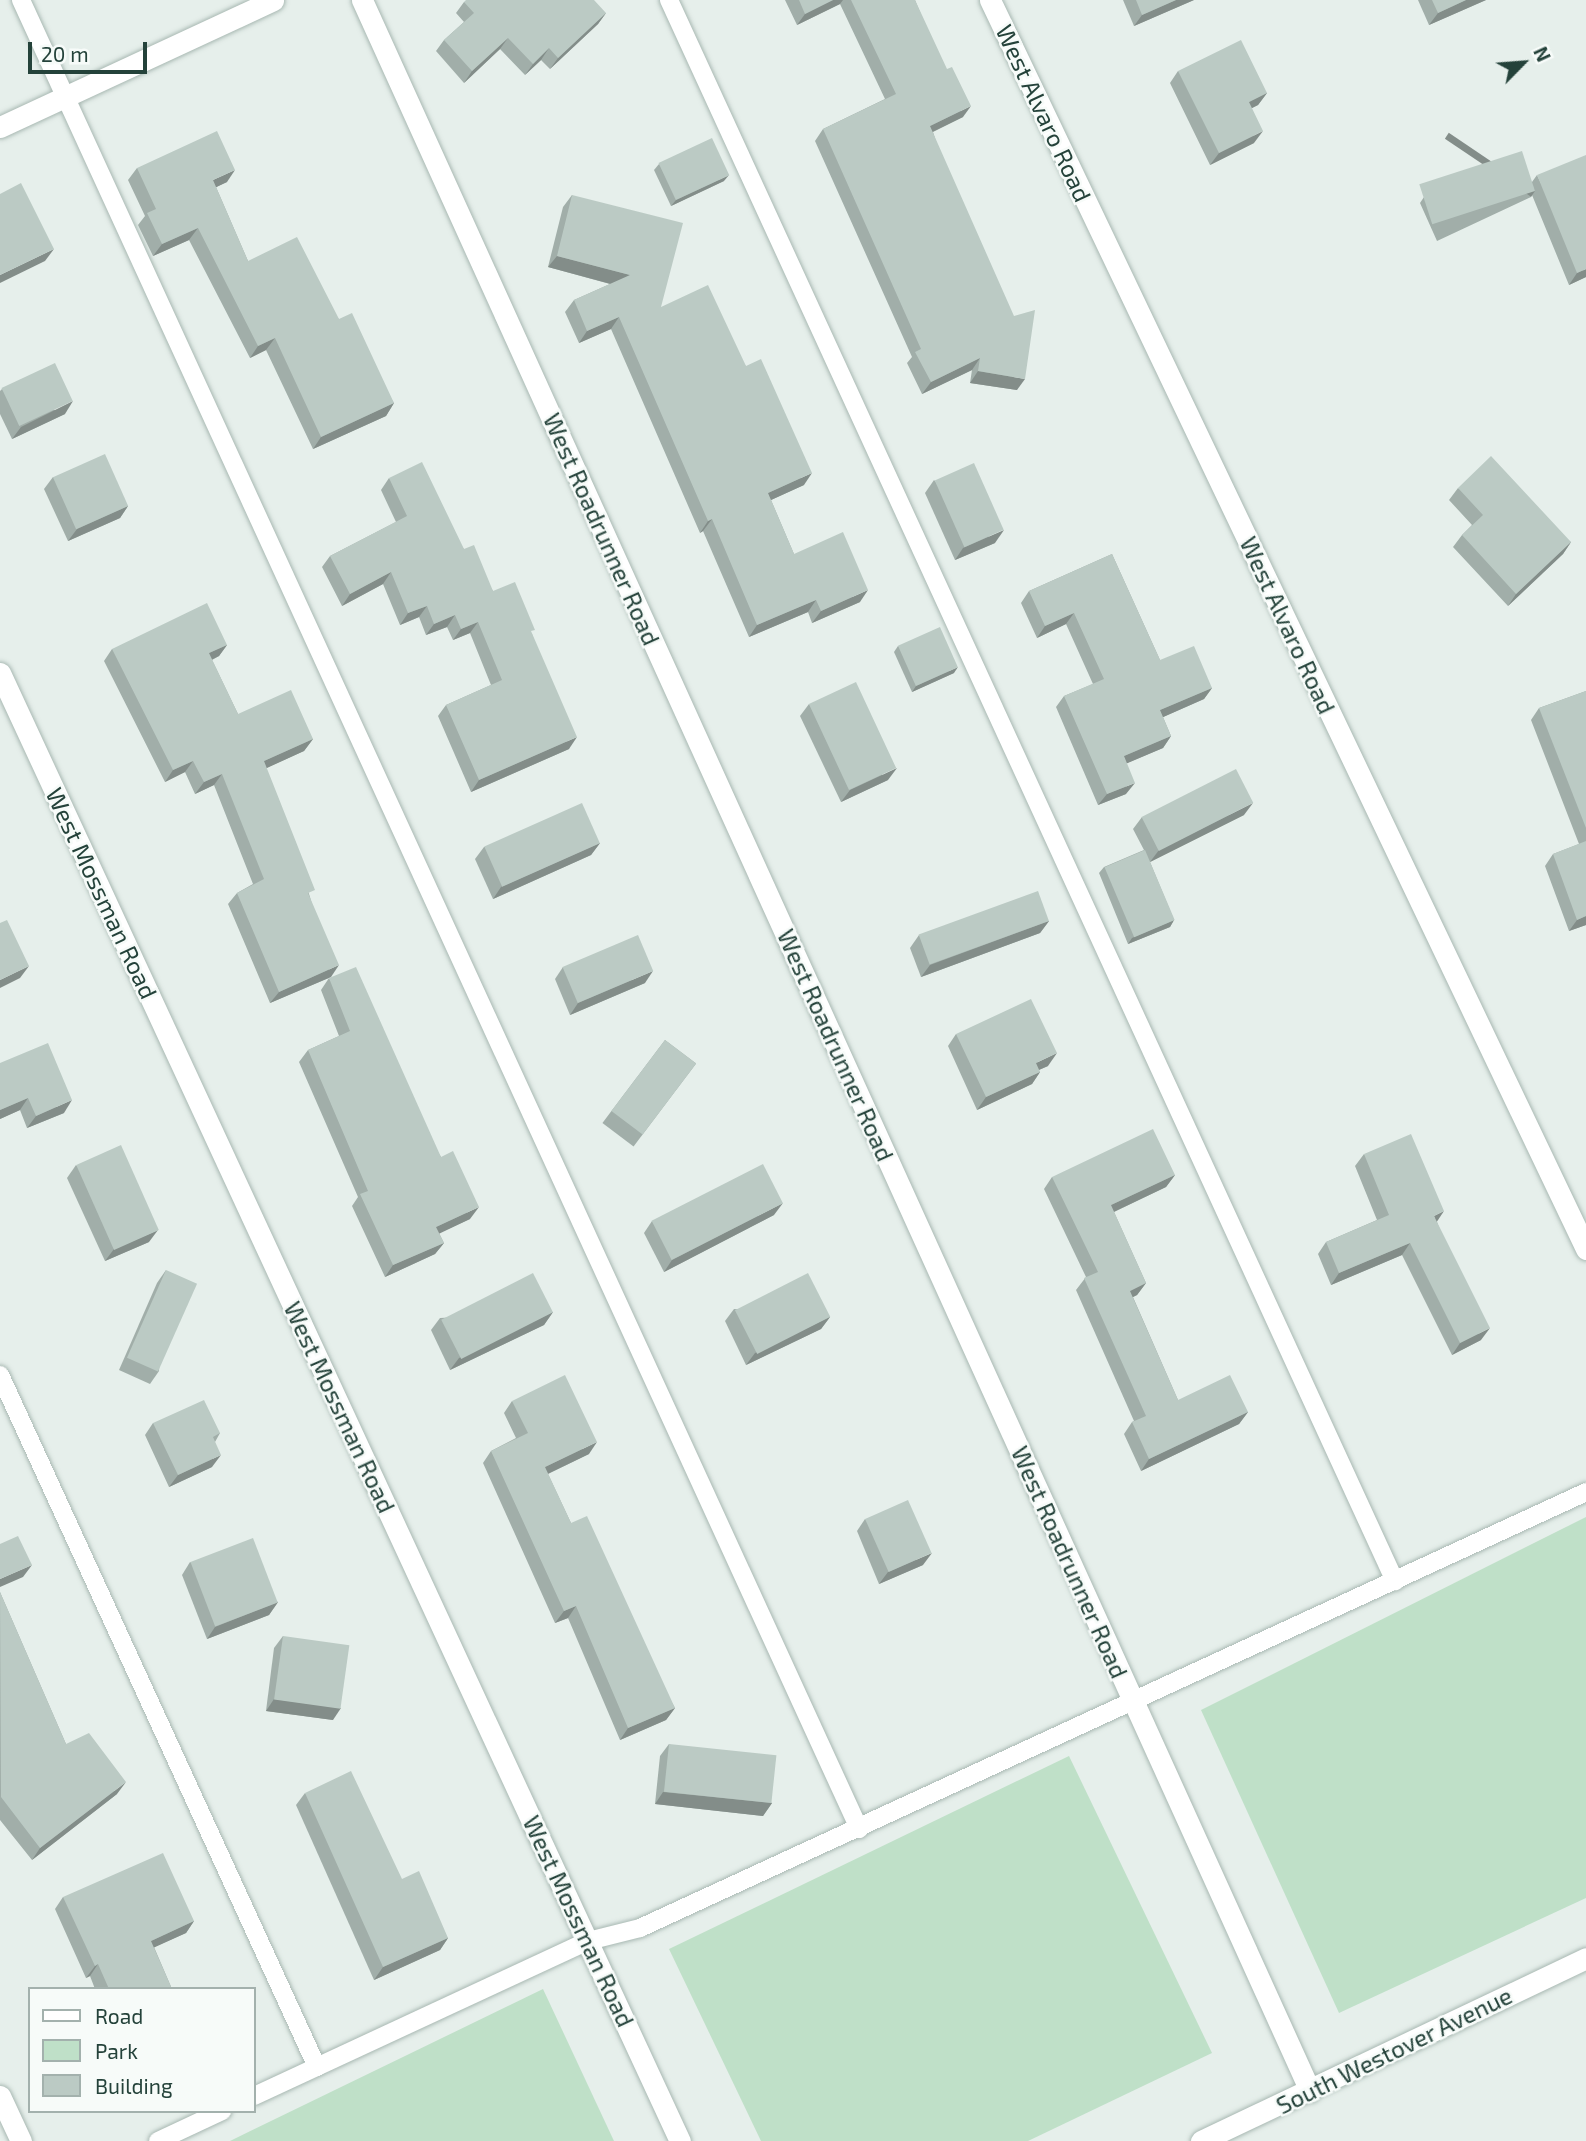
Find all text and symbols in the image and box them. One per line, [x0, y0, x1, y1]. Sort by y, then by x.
street label: West Alvaro Road [990, 20, 1098, 206]
scale bar [32, 28, 150, 72]
north arrow [1488, 28, 1558, 98]
text: 20 m [41, 41, 89, 66]
text: N [1529, 43, 1556, 65]
street label: West Roadrunner Road [538, 408, 666, 650]
street label: West Alvaro Road [1234, 532, 1342, 718]
street label: West Mossman Road [40, 783, 164, 1003]
street label: West Roadrunner Road [772, 924, 900, 1166]
street label: West Mossman Road [278, 1297, 402, 1517]
street label: West Roadrunner Road [1006, 1441, 1134, 1683]
street label: West Mossman Road [517, 1811, 641, 2031]
street label: South Westover Avenue [1271, 1980, 1517, 2120]
legend [28, 1987, 256, 2113]
text: Road [95, 2003, 143, 2028]
text: Park [95, 2038, 138, 2063]
text: Building [95, 2073, 173, 2098]

